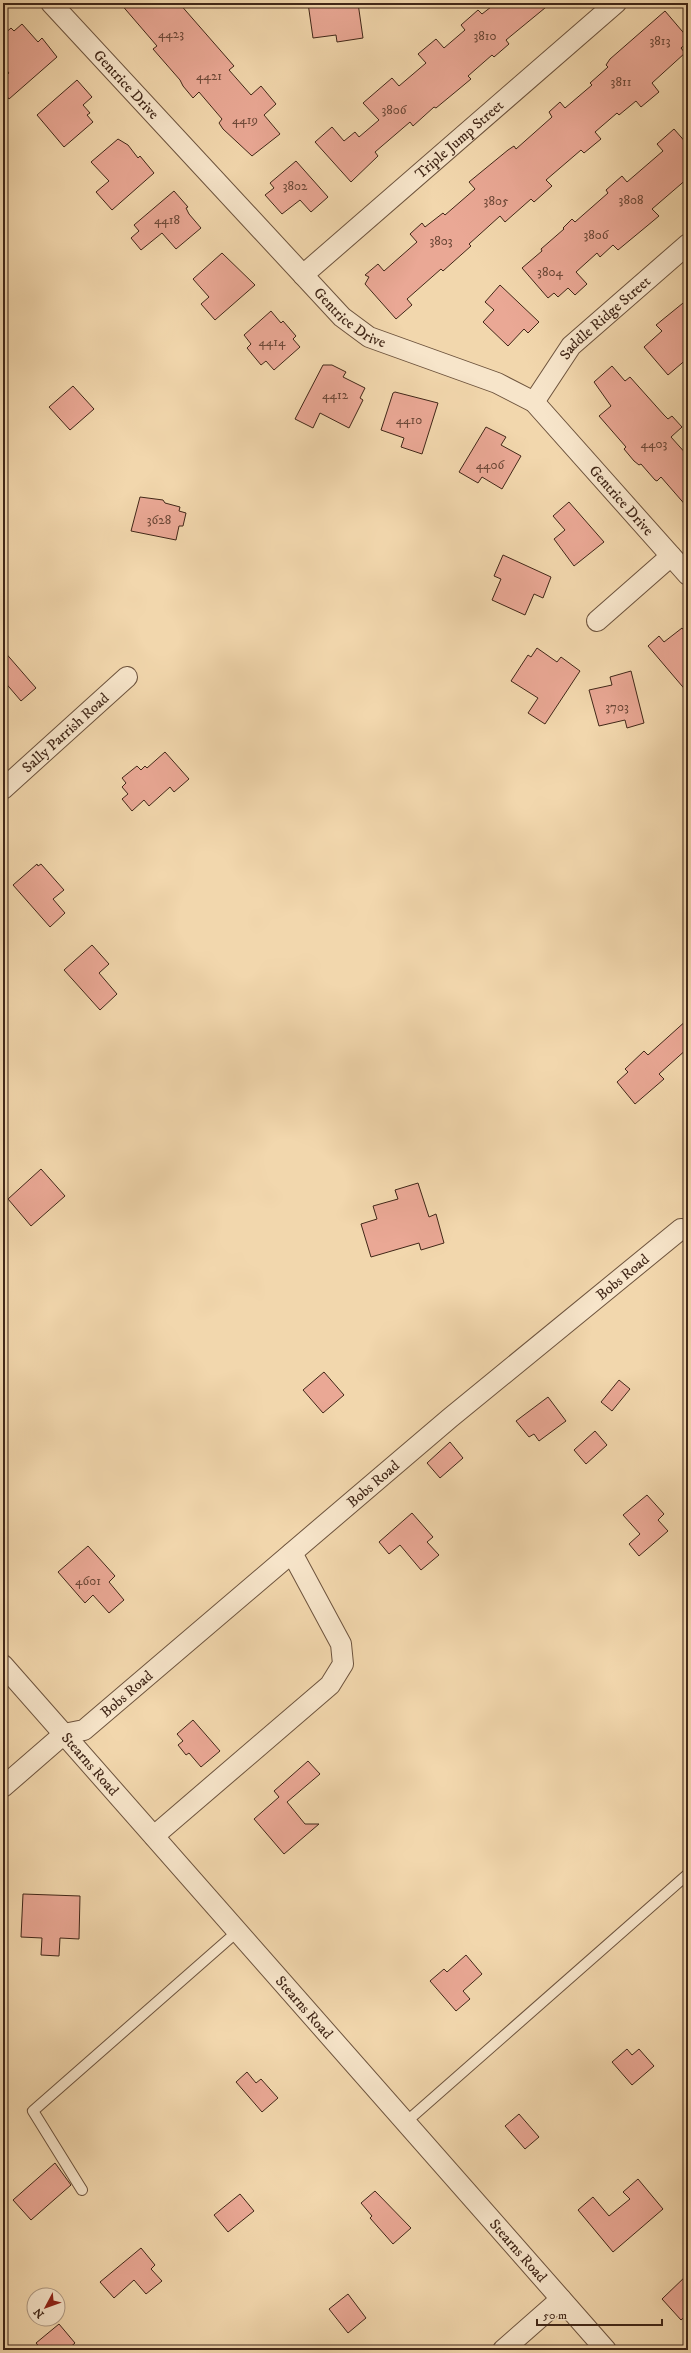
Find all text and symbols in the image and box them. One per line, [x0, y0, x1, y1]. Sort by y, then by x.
house number: 4423 [158, 26, 184, 42]
house number: 3810 [473, 28, 497, 44]
house number: 3813 [650, 33, 671, 49]
street label: Gentrice Drive [89, 46, 163, 124]
house number: 4421 [196, 68, 222, 84]
house number: 3811 [611, 74, 632, 90]
street label: Triple Jump Street [411, 96, 508, 183]
house number: 3806 [381, 102, 408, 118]
house number: 4419 [232, 112, 258, 128]
house number: 3802 [283, 178, 308, 194]
house number: 3808 [619, 192, 643, 208]
house number: 3805 [484, 193, 509, 209]
house number: 4418 [154, 212, 180, 228]
house number: 3806 [583, 227, 610, 243]
house number: 3803 [429, 233, 453, 249]
house number: 3804 [537, 264, 563, 280]
street label: Saddle Ridge Street [555, 272, 655, 364]
street label: Gentrice Drive [309, 284, 388, 352]
house number: 4414 [258, 334, 286, 350]
house number: 4412 [322, 387, 349, 403]
house number: 4410 [396, 412, 422, 428]
house number: 4403 [641, 436, 668, 452]
house number: 4406 [476, 457, 506, 473]
street label: Gentrice Drive [585, 461, 658, 540]
house number: 3628 [147, 512, 171, 528]
street label: Sally Parrish Road [18, 689, 114, 777]
house number: 3703 [605, 699, 629, 715]
street label: Bobs Road [592, 1250, 654, 1305]
street label: Bobs Road [343, 1456, 404, 1512]
house number: 4601 [75, 1573, 101, 1589]
street label: Bobs Road [97, 1666, 157, 1722]
street label: Stearns Road [57, 1729, 123, 1800]
street label: Stearns Road [271, 1972, 337, 2044]
street label: Stearns Road [485, 2215, 551, 2287]
north arrow [26, 2287, 66, 2327]
scale bar [537, 2301, 662, 2327]
text: N [31, 2305, 47, 2321]
text: 50 m [543, 2308, 567, 2323]

